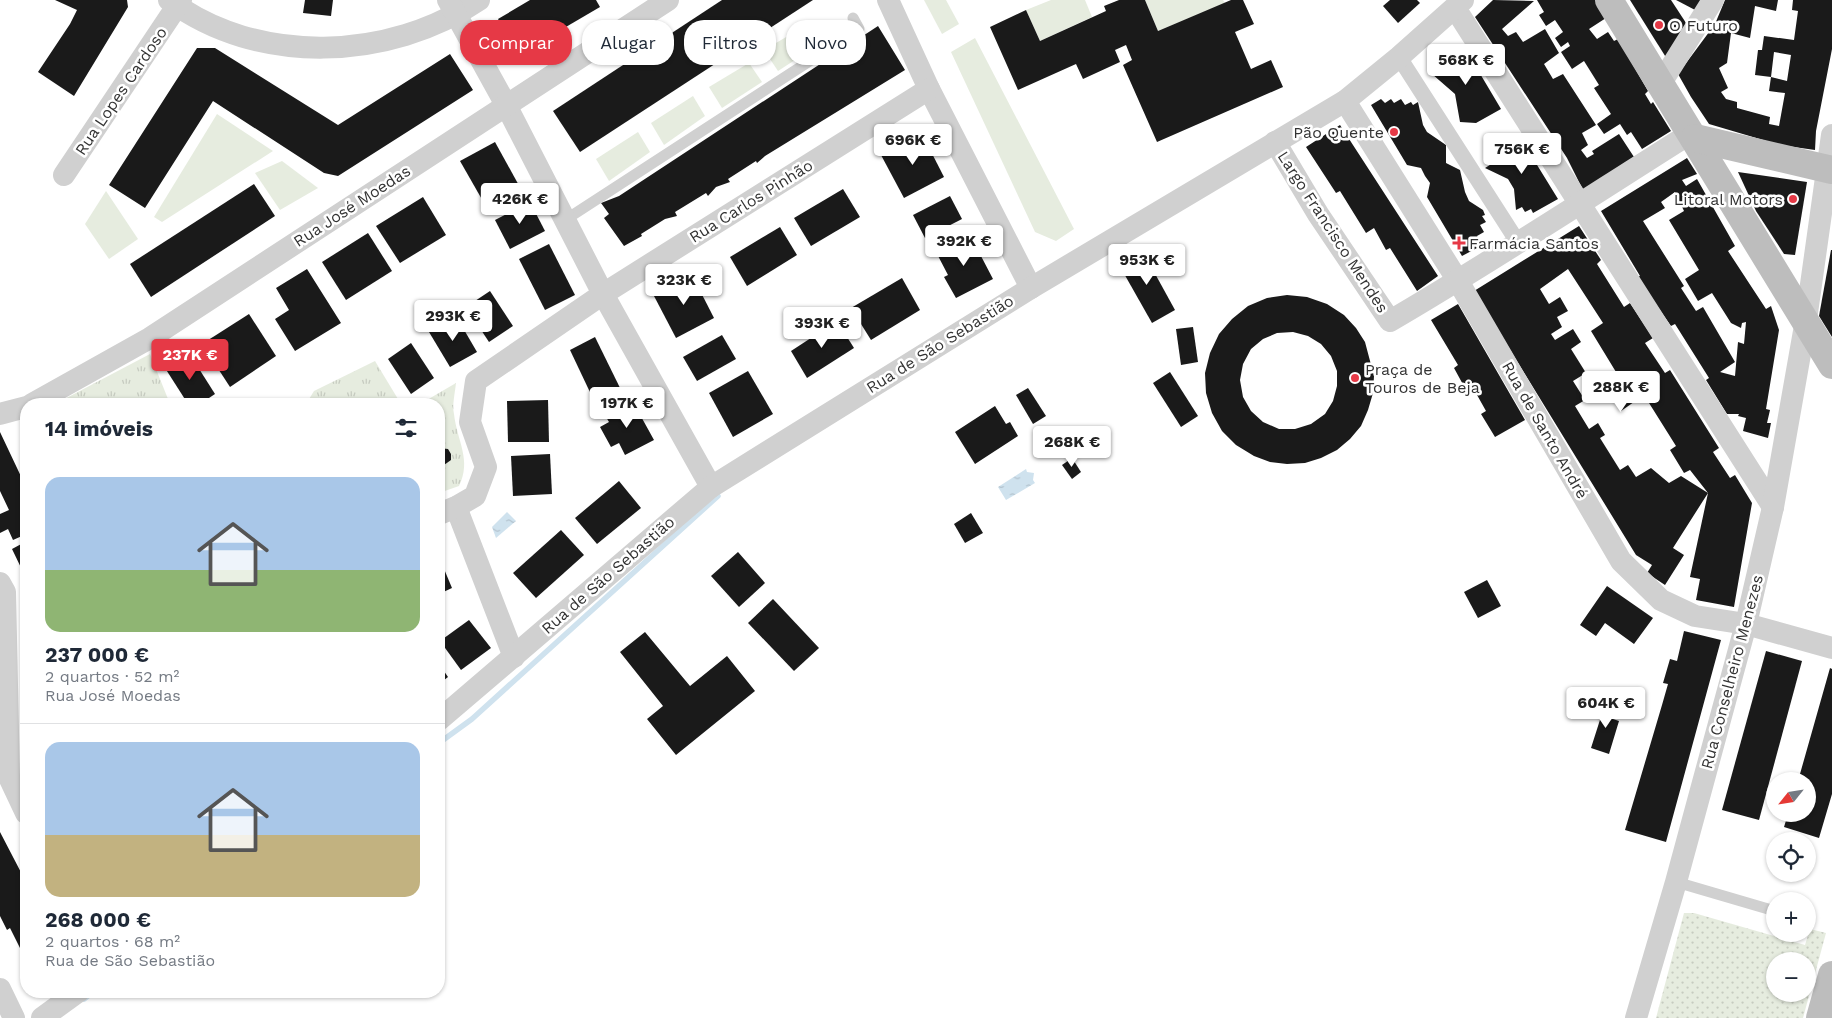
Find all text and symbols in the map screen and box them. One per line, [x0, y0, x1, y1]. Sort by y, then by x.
place label: O Futuro [1669, 16, 1738, 35]
marker: O Futuro [1653, 19, 1665, 31]
chip: Comprar [460, 20, 572, 65]
chip: Alugar [582, 20, 674, 65]
chip: Filtros [684, 20, 776, 65]
chip: Novo [786, 20, 866, 65]
street label: Rua Lopes Cardoso [71, 23, 171, 159]
pin: 568K € [1425, 44, 1507, 86]
text: 568K € [1438, 50, 1494, 69]
place label: Pão Quente [1293, 123, 1384, 142]
pin: 696K € [872, 124, 954, 166]
marker: Pão Quente [1388, 126, 1400, 138]
text: 696K € [885, 130, 941, 149]
pin: 756K € [1481, 132, 1563, 175]
text: 756K € [1494, 139, 1550, 158]
street label: Largo Francisco Mendes [1274, 148, 1392, 316]
street label: Rua Carlos Pinhão [686, 155, 816, 247]
street label: Rua José Moedas [290, 161, 414, 251]
pin: 426K € [479, 182, 561, 225]
text: 426K € [492, 189, 548, 208]
place label: Litoral Motors [1674, 190, 1783, 209]
marker: Litoral Motors [1787, 193, 1799, 205]
pin: 392K € [923, 224, 1005, 267]
text: 392K € [936, 231, 992, 250]
place label: Farmácia Santos [1469, 234, 1599, 253]
marker: Farmácia Santos [1453, 237, 1465, 249]
pin: 953K € [1106, 244, 1188, 286]
text: 953K € [1119, 250, 1175, 269]
pin: 323K € [643, 264, 725, 306]
text: 323K € [656, 270, 712, 289]
street label: Rua de São Sebastião [863, 291, 1017, 397]
pin: 293K € [412, 300, 494, 342]
text: 293K € [425, 306, 481, 325]
pin: 393K € [781, 306, 863, 349]
text: 393K € [794, 313, 850, 332]
pin: 237K € [149, 338, 231, 381]
text: 237K € [162, 345, 218, 364]
street label: Rua de Santo André [1498, 358, 1592, 502]
place label: Praça de Touros de Beja [1365, 360, 1480, 397]
pin: 288K € [1580, 370, 1662, 413]
marker: Praça de Touros de Beja [1349, 372, 1361, 384]
text: 288K € [1593, 377, 1649, 396]
pin: 197K € [586, 386, 668, 429]
text: 197K € [601, 393, 653, 412]
icon: filters [392, 414, 420, 442]
text: 14 imóveis [45, 416, 153, 441]
pin: 268K € [1031, 426, 1113, 468]
text: 268K € [1044, 432, 1100, 451]
icon: home [188, 509, 278, 599]
street label: Rua de São Sebastião [538, 512, 678, 638]
street label: Rua Conselheiro Menezes [1697, 573, 1767, 771]
text: 237 000 € [45, 642, 149, 667]
text: 2 quartos · 52 m² [45, 667, 179, 686]
text: Rua José Moedas [45, 686, 181, 705]
pin: 604K € [1565, 686, 1647, 729]
text: 604K € [1577, 693, 1635, 712]
north arrow [1766, 772, 1816, 822]
map controls [1766, 772, 1816, 1002]
icon: home [188, 775, 278, 865]
button: locate [1766, 832, 1816, 882]
button: + [1766, 892, 1816, 942]
text: 268 000 € [45, 907, 151, 932]
text: 2 quartos · 68 m² [45, 932, 180, 951]
text: Rua de São Sebastião [45, 951, 215, 970]
button: − [1766, 952, 1816, 1002]

